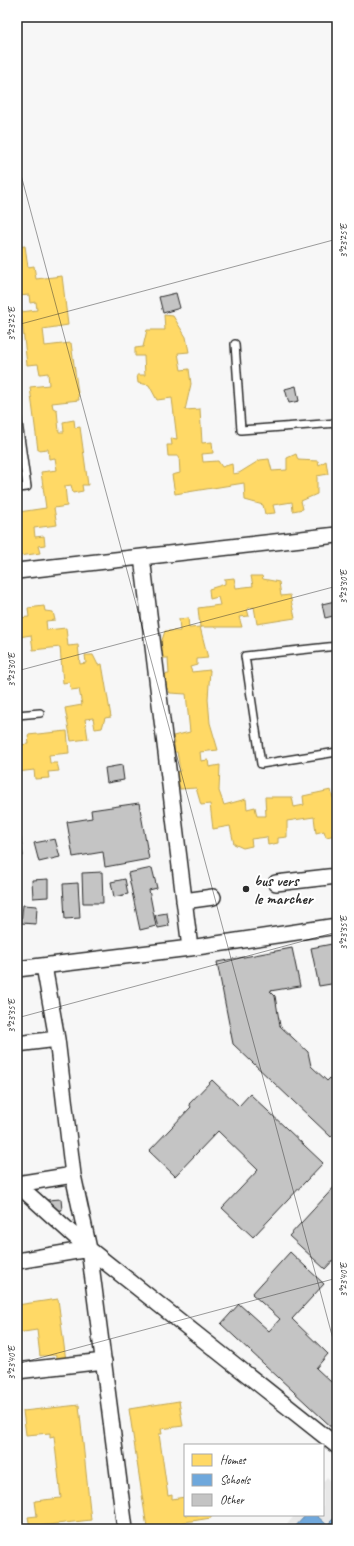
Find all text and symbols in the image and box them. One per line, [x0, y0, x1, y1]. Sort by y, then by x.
text: 3°23'25"E [337, 222, 350, 258]
text: 3°23'25"E [5, 305, 18, 341]
text: 3°23'30"E [337, 568, 350, 604]
text: 3°23'30"E [5, 651, 18, 687]
place label: bus vers le marcher [254, 871, 315, 909]
marker: bus vers le marcher [241, 884, 251, 894]
text: 3°23'35"E [337, 914, 350, 950]
text: 3°23'35"E [5, 997, 18, 1033]
text: 3°23'40"E [337, 1261, 350, 1297]
text: 3°23'40"E [5, 1344, 18, 1380]
legend [184, 1444, 324, 1516]
text: Homes [220, 1452, 247, 1468]
text: Schools [220, 1472, 252, 1488]
text: Other [220, 1492, 246, 1508]

